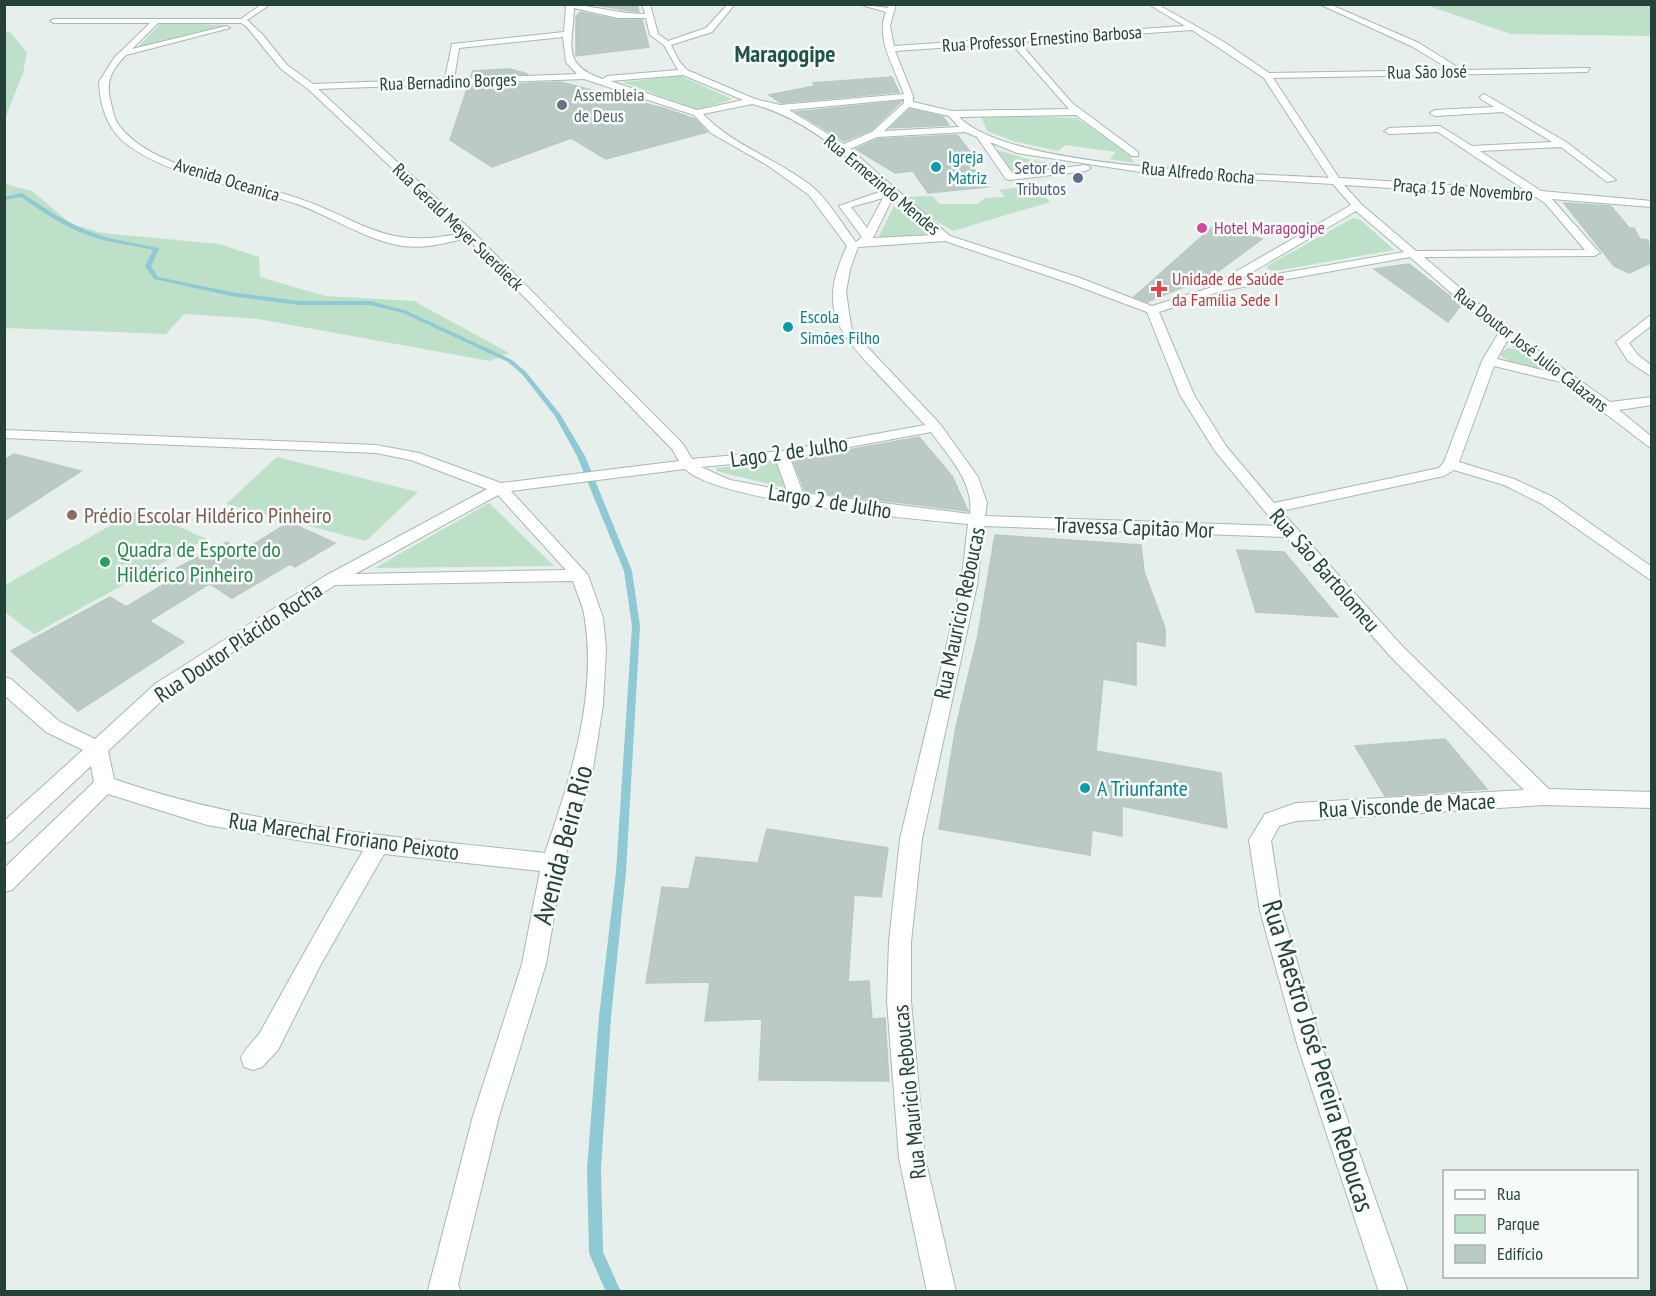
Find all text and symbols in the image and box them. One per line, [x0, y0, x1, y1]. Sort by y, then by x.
street label: Rua Professor Ernestino Barbosa [941, 20, 1143, 57]
district label: Maragogipe [734, 38, 836, 69]
street label: Rua São José [1387, 59, 1467, 84]
street label: Rua Bernadino Borges [379, 68, 517, 95]
place label: Assembleia de Deus [574, 83, 644, 127]
marker: Assembleia de Deus [555, 98, 569, 112]
street label: Rua Ermezindo Mendes [819, 129, 945, 240]
place label: Igreja Matriz [948, 145, 987, 189]
street label: Avenida Oceanica [172, 153, 283, 206]
place label: Setor de Tributos [1014, 156, 1066, 200]
street label: Rua Alfredo Rocha [1141, 156, 1255, 189]
street label: Rua Gerald Meyer Suerdieck [388, 158, 529, 295]
marker: Igreja Matriz [929, 160, 943, 174]
marker: Setor de Tributos [1071, 171, 1085, 185]
street label: Praça 15 de Novembro [1392, 173, 1534, 206]
place label: Hotel Maragogipe [1214, 216, 1325, 239]
marker: Hotel Maragogipe [1195, 221, 1209, 235]
place label: Unidade de Saúde da Família Sede I [1172, 267, 1284, 311]
marker: Unidade de Saúde da Família Sede I [1150, 280, 1168, 298]
street label: Rua Doutor José Julio Calazans [1450, 282, 1613, 417]
place label: Escola Simões Filho [800, 305, 880, 349]
marker: Escola Simões Filho [781, 320, 795, 334]
street label: Lago 2 de Julho [728, 429, 850, 473]
street label: Largo 2 de Julho [766, 477, 894, 525]
place label: Prédio Escolar Hildérico Pinheiro [84, 501, 332, 529]
street label: Rua São Bartolomeu [1264, 502, 1386, 638]
marker: Prédio Escolar Hildérico Pinheiro [65, 508, 79, 522]
street label: Travessa Capitão Mor [1053, 510, 1215, 544]
street label: Rua Mauricio Reboucas [927, 525, 991, 701]
place label: Quadra de Esporte do Hildérico Pinheiro [117, 535, 281, 588]
marker: Quadra de Esporte do Hildérico Pinheiro [98, 555, 112, 569]
street label: Rua Doutor Plácido Rocha [149, 576, 327, 708]
street label: Avenida Beira Rio [524, 761, 600, 928]
place label: A Triunfante [1097, 774, 1188, 802]
marker: A Triunfante [1078, 781, 1092, 795]
street label: Rua Visconde de Macae [1318, 786, 1496, 824]
street label: Rua Marechal Froriano Peixoto [227, 806, 461, 866]
street label: Rua Maestro José Pereira Reboucas [1255, 896, 1383, 1216]
street label: Rua Mauricio Reboucas [886, 1004, 932, 1180]
legend [1443, 1170, 1638, 1278]
text: Rua [1497, 1182, 1521, 1205]
text: Parque [1497, 1212, 1540, 1235]
text: Edifício [1497, 1242, 1543, 1265]

